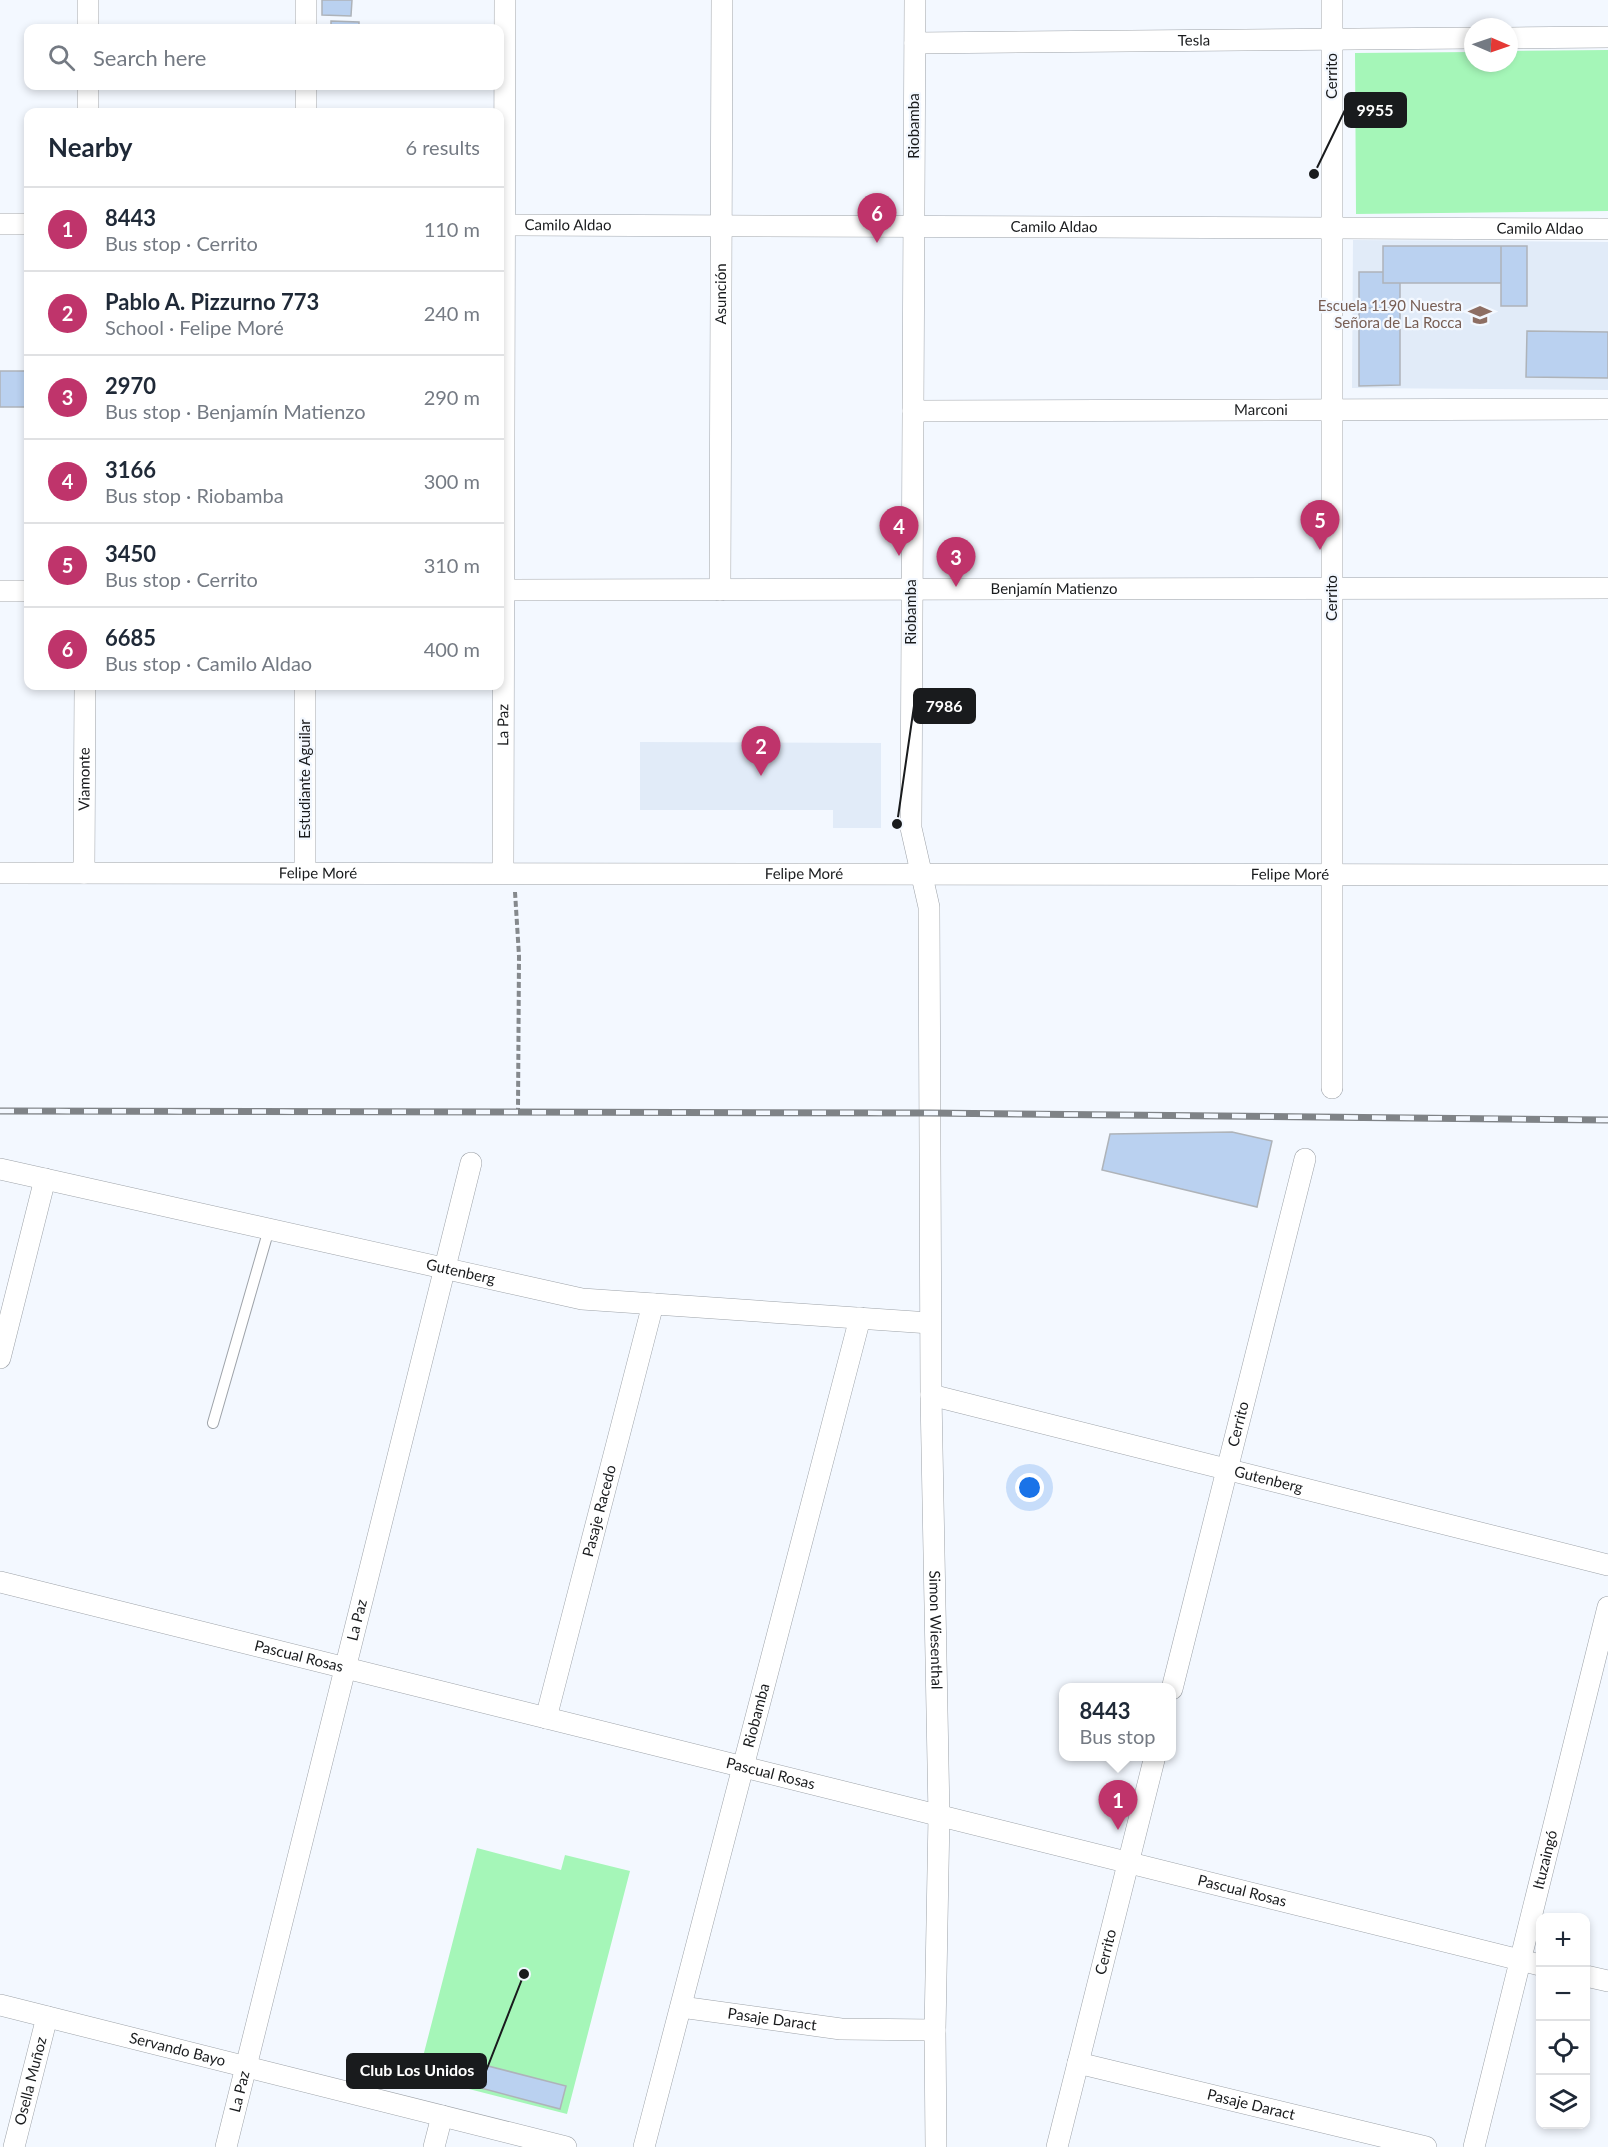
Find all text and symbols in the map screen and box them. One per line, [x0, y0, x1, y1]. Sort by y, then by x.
north arrow [1464, 18, 1518, 72]
search box [24, 24, 504, 90]
street label: Tesla [1178, 30, 1210, 49]
icon: search [45, 41, 78, 74]
text: Search here [93, 44, 206, 71]
street label: Cerrito [1322, 53, 1340, 99]
street label: Riobamba [904, 93, 922, 159]
callout: 9955 [1345, 93, 1406, 127]
text: 9955 [1356, 100, 1394, 119]
text: Nearby [48, 131, 133, 163]
text: 6 results [405, 135, 480, 159]
pin: 6 [858, 194, 896, 243]
text: 8443 [105, 204, 156, 231]
street label: Camilo Aldao [525, 215, 611, 233]
text: 1 [62, 217, 73, 241]
text: 110 m [424, 217, 480, 241]
street label: Camilo Aldao [1011, 217, 1097, 235]
street label: Camilo Aldao [1497, 219, 1583, 237]
text: Bus stop · Cerrito [105, 231, 258, 255]
street label: Asunción [711, 263, 729, 325]
text: Pablo A. Pizzurno 773 [105, 288, 319, 315]
place label: Escuela 1190 Nuestra Señora de La Rocca [1318, 296, 1462, 331]
text: 2 [62, 301, 73, 325]
text: 240 m [424, 301, 480, 325]
school or university icon: Escuela 1190 Nuestra Señora de La Rocca [1467, 302, 1493, 328]
text: School · Felipe Moré [105, 315, 284, 339]
text: 2970 [105, 372, 156, 399]
text: 3 [62, 385, 73, 409]
text: 290 m [424, 385, 480, 409]
text: Bus stop · Benjamín Matienzo [105, 399, 366, 423]
street label: Marconi [1234, 400, 1288, 418]
text: 3166 [105, 456, 156, 483]
text: 4 [62, 469, 73, 493]
text: 300 m [424, 469, 480, 493]
text: Bus stop · Riobamba [105, 483, 284, 507]
pin: 5 [1300, 500, 1340, 550]
pin: 4 [880, 506, 918, 556]
pin: 3 [936, 538, 976, 587]
text: 3450 [105, 540, 156, 567]
text: 5 [62, 553, 73, 577]
text: 310 m [424, 553, 480, 577]
text: Bus stop · Cerrito [105, 567, 258, 591]
street label: Cerrito [1322, 575, 1340, 621]
street label: Riobamba [901, 579, 919, 645]
street label: Benjamín Matienzo [991, 579, 1117, 597]
text: 6685 [105, 624, 156, 651]
text: 6 [62, 637, 73, 661]
text: 400 m [424, 637, 480, 661]
text: Bus stop · Camilo Aldao [105, 651, 312, 675]
callout: 7986 [914, 689, 975, 723]
text: 7986 [925, 696, 963, 715]
street label: La Paz [493, 704, 511, 746]
street label: Estudiante Aguilar [295, 719, 313, 839]
pin: 2 [742, 726, 780, 776]
street label: Viamonte [74, 747, 93, 811]
street label: Felipe Moré [279, 863, 357, 881]
street label: Felipe Moré [765, 864, 843, 882]
street label: Felipe Moré [1251, 865, 1329, 883]
street label: Gutenberg [425, 1254, 497, 1287]
street label: Cerrito [1223, 1399, 1252, 1449]
street label: Gutenberg [1232, 1461, 1305, 1496]
street label: Pasaje Racedo [578, 1463, 619, 1558]
your location [1015, 1473, 1044, 1502]
street label: Simon Wiesenthal [926, 1570, 947, 1690]
street label: La Paz [342, 1597, 370, 1642]
street label: Pascual Rosas [253, 1636, 345, 1675]
street label: Riobamba [739, 1681, 772, 1749]
popup [1059, 1683, 1176, 1761]
text: 8443 [1080, 1697, 1131, 1724]
text: Bus stop [1080, 1724, 1155, 1748]
street label: Pascual Rosas [724, 1753, 817, 1792]
pin: 1 [1098, 1780, 1138, 1830]
street label: Ituzaingó [1528, 1828, 1560, 1891]
street label: Pascual Rosas [1196, 1870, 1289, 1910]
map controls [1536, 1913, 1590, 2129]
button: + [1536, 1913, 1590, 1967]
street label: Cerrito [1091, 1927, 1119, 1976]
button: − [1536, 1967, 1590, 2021]
street label: Pasaje Daract [727, 2004, 819, 2034]
button: locate [1536, 2021, 1590, 2075]
street label: Servando Bayo [128, 2028, 228, 2069]
street label: Osella Muñoz [10, 2035, 50, 2127]
callout: Club Los Unidos [347, 2054, 486, 2088]
text: Club Los Unidos [360, 2060, 474, 2079]
street label: La Paz [225, 2069, 253, 2114]
button: layers [1536, 2075, 1590, 2129]
street label: Pasaje Daract [1206, 2085, 1298, 2123]

